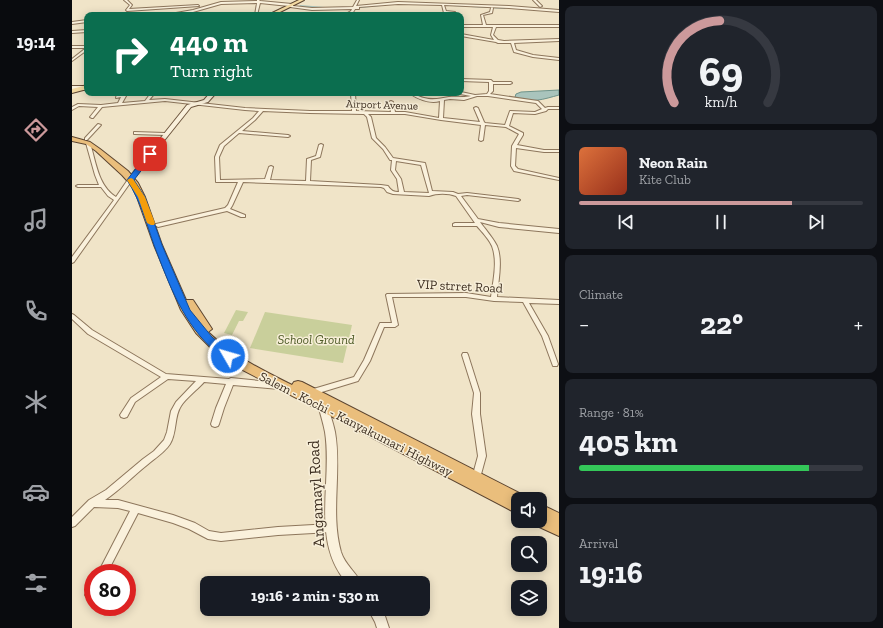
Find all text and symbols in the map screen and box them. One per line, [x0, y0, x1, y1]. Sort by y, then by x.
text: 440 m [170, 26, 248, 59]
icon: right [104, 28, 156, 80]
text: 19:14 [17, 31, 55, 53]
text: 69 [699, 47, 743, 97]
text: Turn right [170, 60, 252, 82]
text: km/h [705, 94, 737, 111]
street label: Airport Avenue [346, 97, 418, 113]
icon: directions [22, 116, 50, 144]
pin [133, 137, 167, 171]
icon: arrive [139, 143, 161, 165]
text: Neon Rain [639, 154, 707, 172]
text: Kite Club [639, 172, 691, 187]
icon: music [22, 206, 50, 234]
icon: previous [615, 211, 637, 233]
icon: pause [710, 211, 732, 233]
icon: next [805, 211, 827, 233]
street label: VIP strret Road [416, 276, 503, 296]
text: Climate [579, 287, 623, 302]
icon: phone [22, 297, 50, 325]
text: 22° [700, 306, 743, 342]
text: − [579, 311, 589, 338]
text: + [854, 311, 863, 338]
park label: School Ground [277, 332, 355, 347]
position arrow [207, 335, 249, 377]
street label: Salem - Kochi - Kanyakumari Highway [257, 369, 456, 480]
icon: climate [22, 388, 50, 416]
text: Range · 81% [579, 405, 644, 420]
text: 405 km [579, 424, 678, 460]
street label: Angamayl Road [304, 440, 328, 548]
icon: car [22, 478, 50, 506]
map controls [511, 492, 547, 616]
button: sound [511, 492, 547, 528]
button: search [511, 536, 547, 572]
text: Arrival [579, 536, 618, 551]
text: 19:16 [579, 555, 643, 591]
speed limit sign: 80 [84, 564, 136, 616]
icon: filters [22, 569, 50, 597]
button: layers [511, 580, 547, 616]
text: 19:16 · 2 min · 530 m [251, 587, 379, 605]

